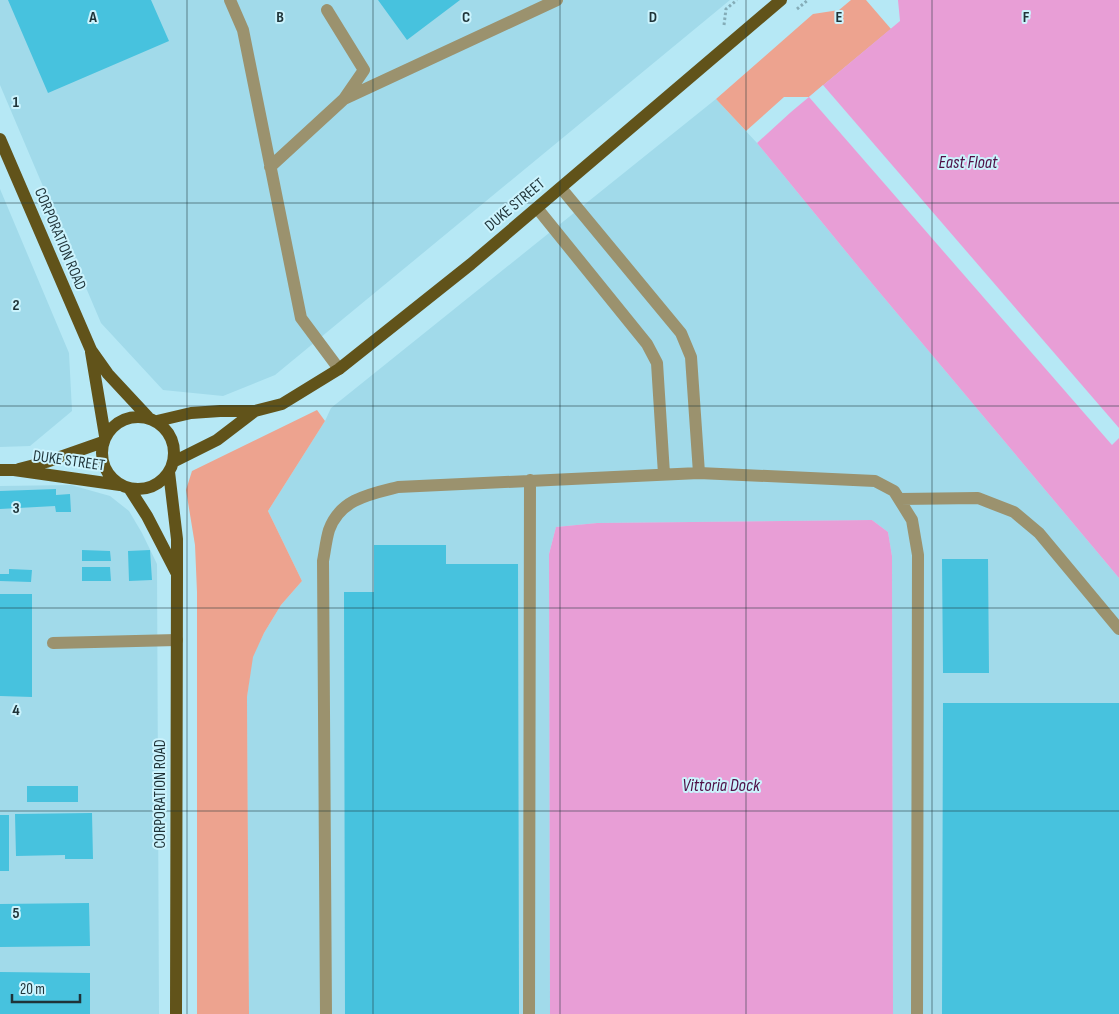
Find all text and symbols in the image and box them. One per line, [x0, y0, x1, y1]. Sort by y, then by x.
text: A [88, 8, 97, 27]
text: B [276, 8, 284, 27]
text: C [462, 8, 470, 27]
text: D [649, 8, 657, 27]
text: E [836, 8, 843, 27]
text: F [1023, 8, 1030, 27]
text: 1 [13, 93, 20, 112]
water label: East Float [939, 152, 998, 173]
street label: DUKE STREET [481, 174, 549, 236]
street label: CORPORATION ROAD [30, 185, 90, 293]
text: 2 [12, 296, 20, 315]
street label: DUKE STREET [32, 447, 107, 476]
text: 3 [12, 499, 20, 518]
text: 4 [12, 701, 20, 720]
street label: CORPORATION ROAD [151, 739, 170, 849]
water label: Vittoria Dock [682, 775, 761, 796]
text: 5 [12, 904, 20, 923]
scale bar [12, 972, 80, 1004]
text: 20 m [20, 980, 45, 999]

